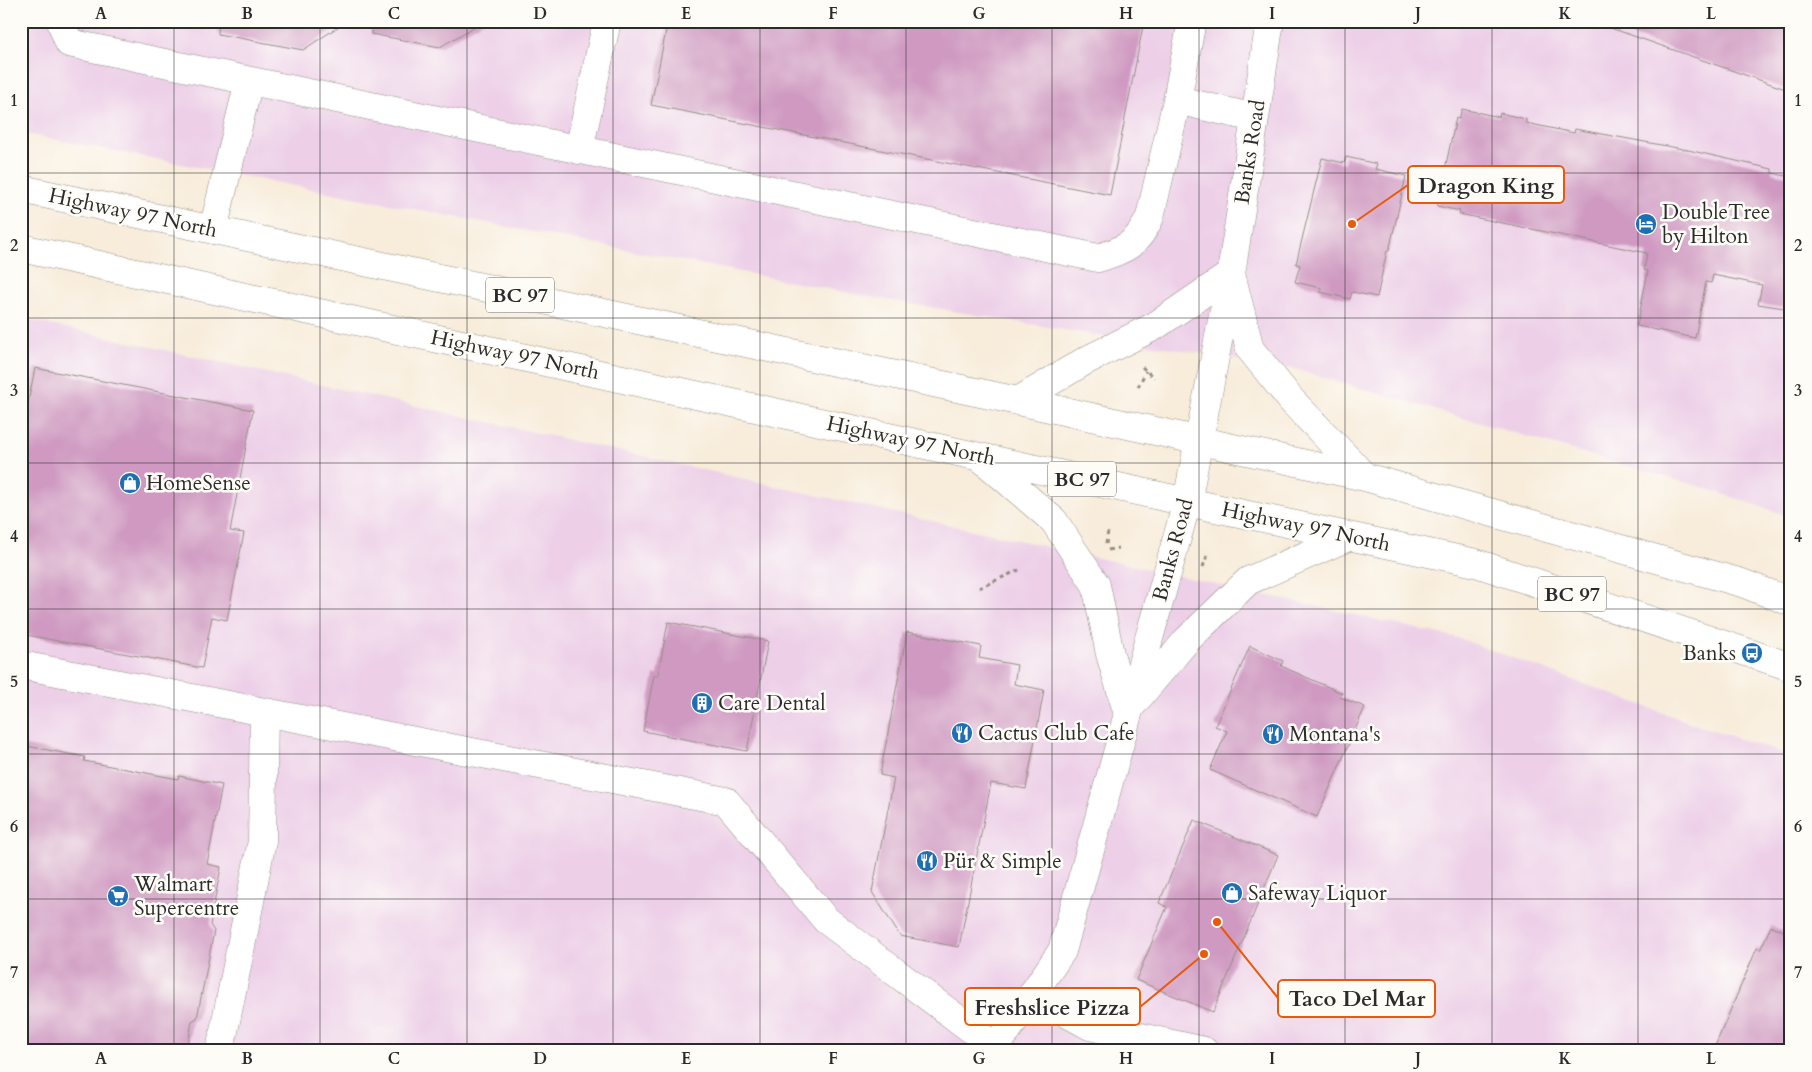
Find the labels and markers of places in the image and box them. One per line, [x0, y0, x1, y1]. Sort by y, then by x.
callout: Dragon King [1408, 166, 1564, 203]
place label: DoubleTree by Hilton [1662, 198, 1770, 251]
hotel icon: DoubleTree by Hilton [1634, 212, 1658, 236]
place label: HomeSense [146, 469, 251, 498]
shop icon: HomeSense [118, 471, 142, 495]
place label: Banks [1682, 639, 1736, 668]
bus stop icon: Banks [1740, 641, 1764, 665]
place label: Care Dental [718, 689, 826, 718]
building icon: Care Dental [690, 691, 714, 715]
place label: Cactus Club Cafe [978, 719, 1134, 748]
place label: Montana's [1289, 720, 1381, 749]
restaurant icon: Cactus Club Cafe [950, 721, 974, 745]
restaurant icon: Montana's [1261, 722, 1285, 746]
place label: Pür & Simple [943, 847, 1062, 876]
restaurant icon: Pür & Simple [915, 849, 939, 873]
place label: Walmart Supercentre [133, 870, 239, 923]
place label: Safeway Liquor [1248, 879, 1387, 908]
shop icon: Safeway Liquor [1220, 881, 1244, 905]
supermarket icon: Walmart Supercentre [106, 884, 130, 908]
callout: Taco Del Mar [1278, 980, 1435, 1017]
callout: Freshslice Pizza [965, 988, 1140, 1025]

